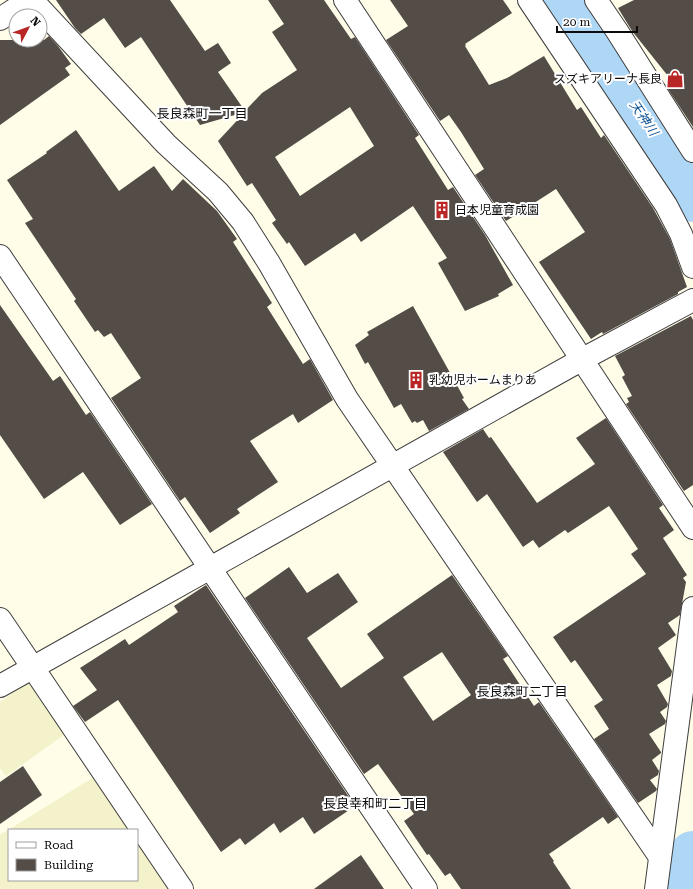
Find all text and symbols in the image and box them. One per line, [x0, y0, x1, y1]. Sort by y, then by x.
north arrow [8, 8, 48, 48]
scale bar [557, 8, 637, 34]
text: N [27, 14, 43, 30]
text: 20 m [563, 15, 590, 29]
shop icon: スズキアリーナ長良 [665, 69, 685, 89]
place label: スズキアリーナ長良 [554, 72, 662, 86]
water label: 天神川 [627, 98, 662, 140]
district label: 長良森町一丁目 [156, 106, 248, 121]
building icon: 日本児童育成園 [432, 200, 452, 220]
place label: 日本児童育成園 [455, 203, 539, 217]
building icon: 乳幼児ホームまりあ [406, 370, 426, 390]
place label: 乳幼児ホームまりあ [429, 373, 537, 387]
district label: 長良森町二丁目 [476, 684, 568, 699]
district label: 長良幸和町二丁目 [323, 796, 427, 811]
legend [8, 829, 138, 881]
text: Road [44, 838, 74, 852]
text: Building [44, 858, 93, 872]

